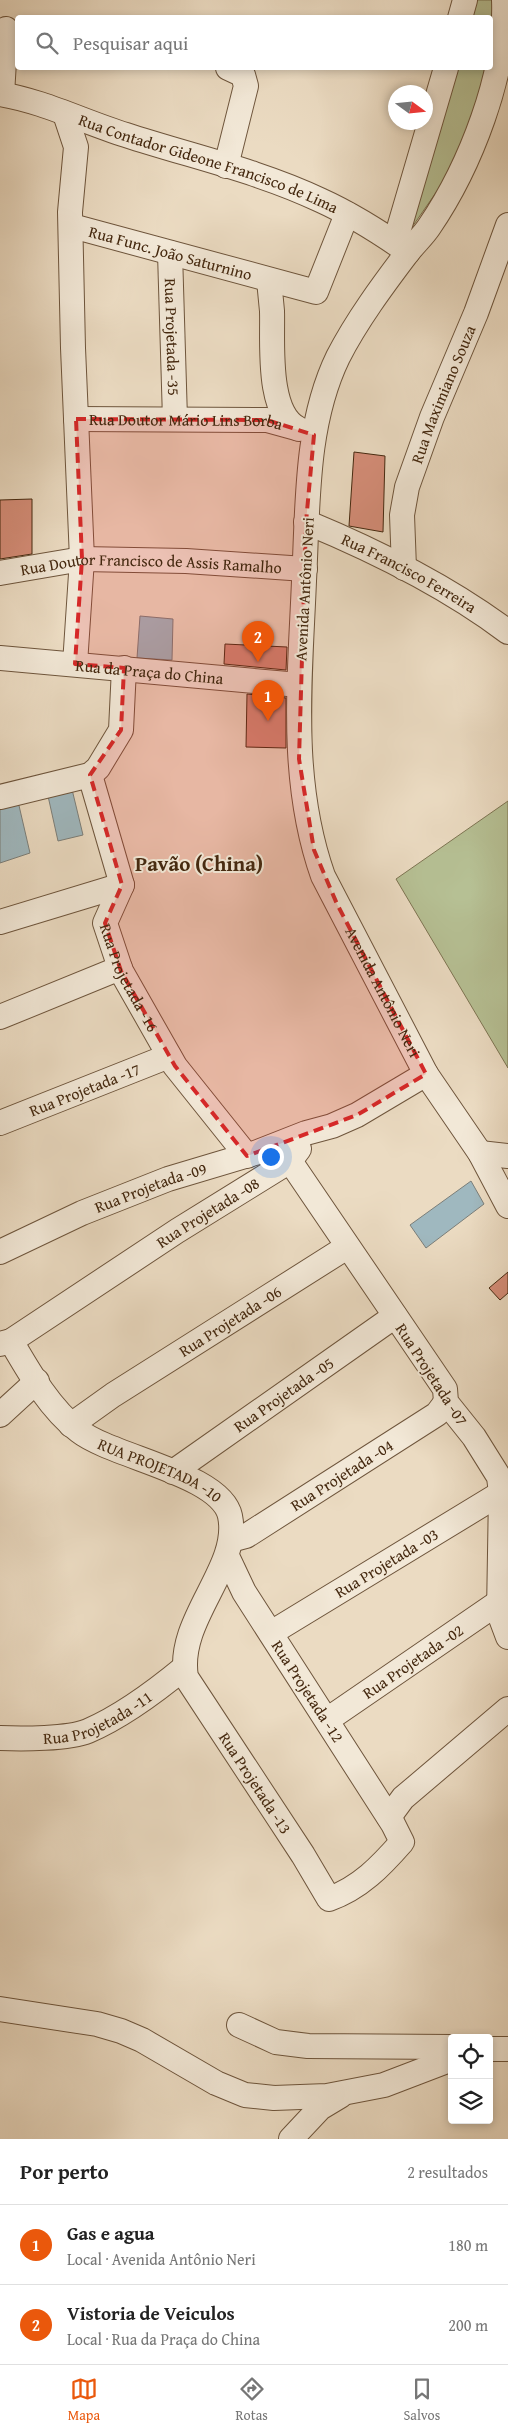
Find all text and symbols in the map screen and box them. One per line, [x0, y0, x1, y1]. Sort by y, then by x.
search box [15, 15, 493, 70]
icon: search [33, 29, 61, 57]
text: Pesquisar aqui [73, 29, 188, 57]
north arrow [388, 85, 433, 130]
street label: Rua Contador Gideone Francisco de Lima [75, 107, 343, 219]
street label: Rua Func. João Saturnino [86, 219, 255, 286]
street label: Rua Projetada -35 [159, 278, 186, 396]
street label: Rua Maximiano Souza [404, 321, 482, 467]
street label: Rua Doutor Mário Lins Borba [89, 407, 286, 436]
street label: Avenida Antônio Neri [288, 516, 320, 661]
street label: Rua Francisco Ferreira [338, 527, 482, 619]
street label: Rua Doutor Francisco de Assis Ramalho [18, 547, 283, 581]
pin: 2 [242, 621, 274, 662]
street label: Rua da Praça do China [74, 653, 225, 690]
pin: 1 [252, 680, 284, 721]
district label: Pavão (China) [135, 848, 263, 879]
street label: Rua Projetada -16 [94, 920, 165, 1036]
street label: Avenida Antônio Neri [339, 922, 427, 1062]
street label: Rua Projetada -17 [25, 1057, 144, 1122]
your location [258, 1144, 284, 1170]
street label: Rua Projetada -09 [91, 1156, 210, 1219]
street label: Rua Projetada -08 [151, 1171, 264, 1254]
street label: Rua Projetada -06 [174, 1279, 286, 1363]
street label: Rua Projetada -07 [390, 1318, 474, 1430]
street label: Rua Projetada -05 [228, 1351, 339, 1438]
street label: RUA PROJETADA -10 [94, 1431, 228, 1508]
street label: Rua Projetada -04 [286, 1433, 398, 1517]
street label: Rua Projetada -03 [330, 1522, 443, 1604]
street label: Rua Projetada -02 [357, 1618, 468, 1704]
street label: Rua Projetada -12 [266, 1635, 350, 1747]
street label: Rua Projetada -11 [42, 1685, 157, 1750]
street label: Rua Projetada -13 [213, 1727, 298, 1839]
map controls [448, 2034, 493, 2124]
button: locate [448, 2034, 493, 2079]
button: layers [448, 2079, 493, 2124]
text: Por perto [20, 2156, 109, 2187]
text: 2 resultados [407, 2160, 488, 2184]
text: Gas e agua [67, 2219, 155, 2247]
text: 1 [32, 2233, 40, 2257]
text: 180 m [448, 2233, 488, 2257]
text: Local · Avenida Antônio Neri [67, 2247, 256, 2271]
text: Vistoria de Veiculos [67, 2299, 235, 2327]
text: 2 [32, 2313, 40, 2337]
text: 200 m [448, 2313, 488, 2337]
text: Local · Rua da Praça do China [67, 2327, 260, 2351]
tab: Mapa [68, 2375, 100, 2425]
tab: Rotas [236, 2375, 268, 2425]
tab: Salvos [403, 2375, 440, 2425]

